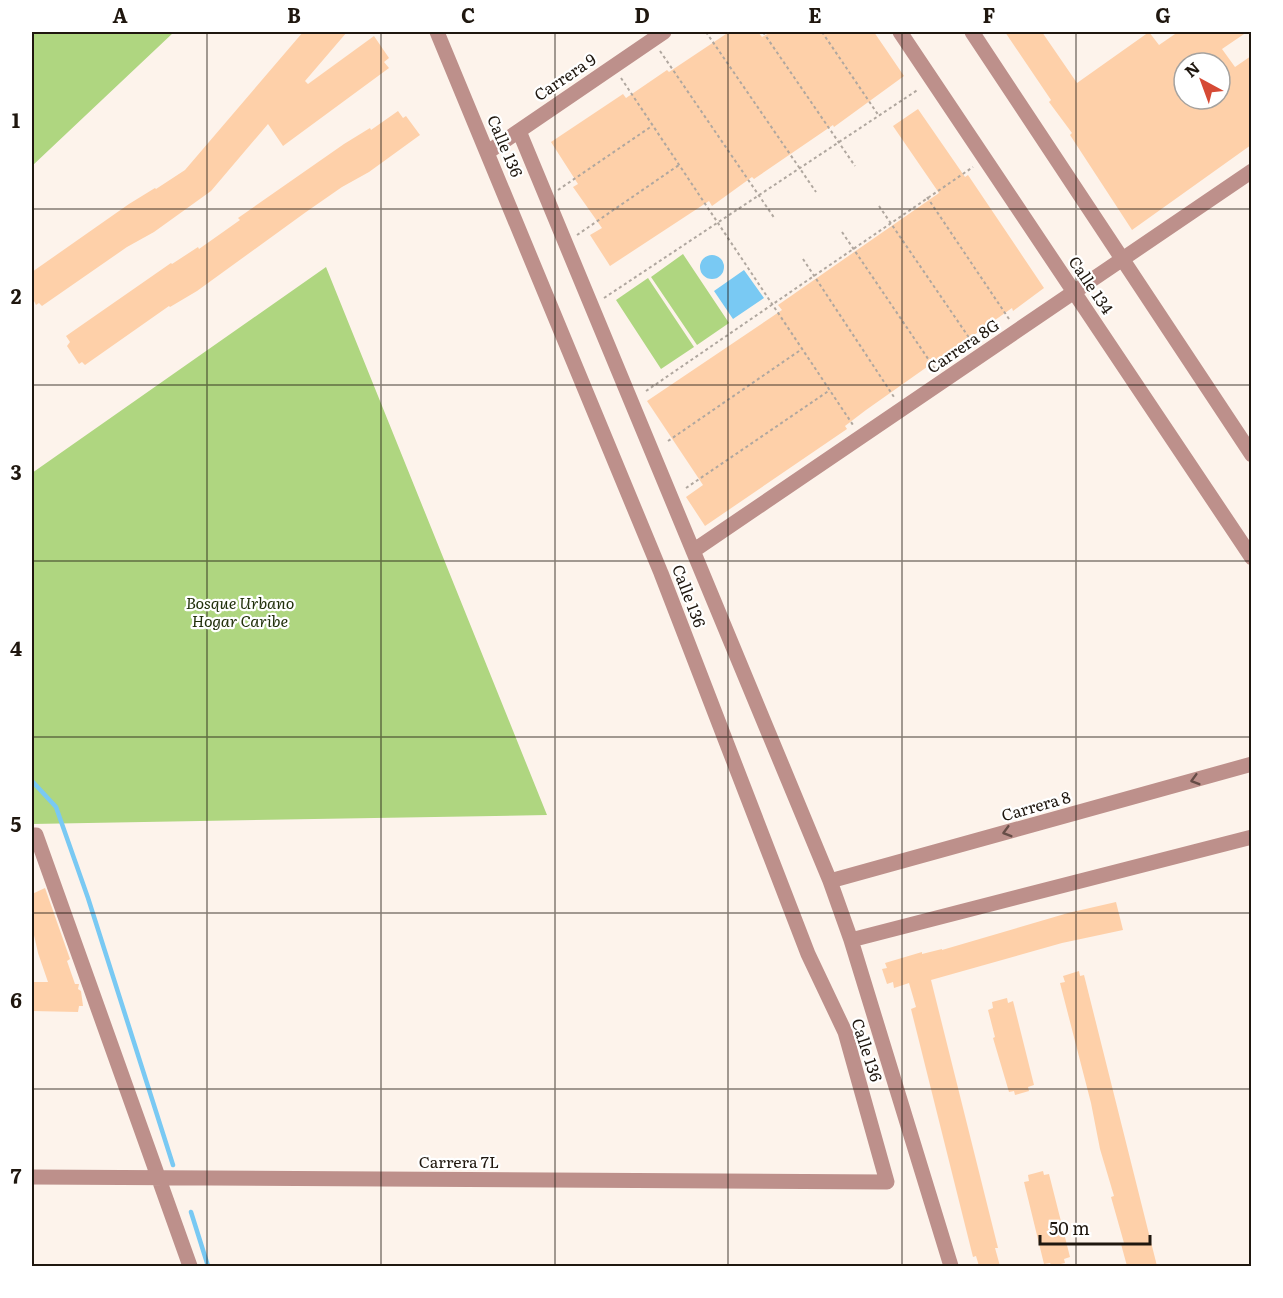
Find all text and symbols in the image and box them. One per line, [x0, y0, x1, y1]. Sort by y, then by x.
text: A [112, 0, 128, 29]
text: B [287, 0, 301, 29]
text: C [461, 0, 475, 29]
text: D [634, 0, 650, 29]
text: E [808, 0, 822, 29]
text: F [983, 0, 996, 29]
text: G [1155, 0, 1171, 29]
street label: Carrera 9 [529, 47, 600, 106]
north arrow [1172, 51, 1232, 111]
text: N [1179, 55, 1204, 82]
text: 1 [12, 104, 20, 134]
street label: Calle 136 [482, 111, 530, 181]
street label: Calle 134 [1064, 251, 1120, 319]
text: 2 [11, 280, 22, 310]
street label: Carrera 8G [921, 312, 1003, 378]
text: 3 [10, 456, 22, 486]
street label: Calle 136 [667, 561, 713, 631]
park label: Bosque Urbano Hogar Caribe [186, 590, 294, 632]
text: 4 [10, 632, 22, 662]
one-way arrow [1190, 773, 1201, 785]
street label: Carrera 8 [998, 784, 1073, 826]
text: 5 [11, 808, 22, 838]
one-way arrow [1002, 825, 1013, 837]
text: 6 [10, 984, 22, 1014]
street label: Calle 136 [846, 1015, 890, 1085]
street label: Carrera 7L [419, 1149, 499, 1173]
text: 7 [11, 1160, 22, 1190]
scale bar [1040, 1208, 1150, 1246]
text: 50 m [1049, 1214, 1090, 1241]

